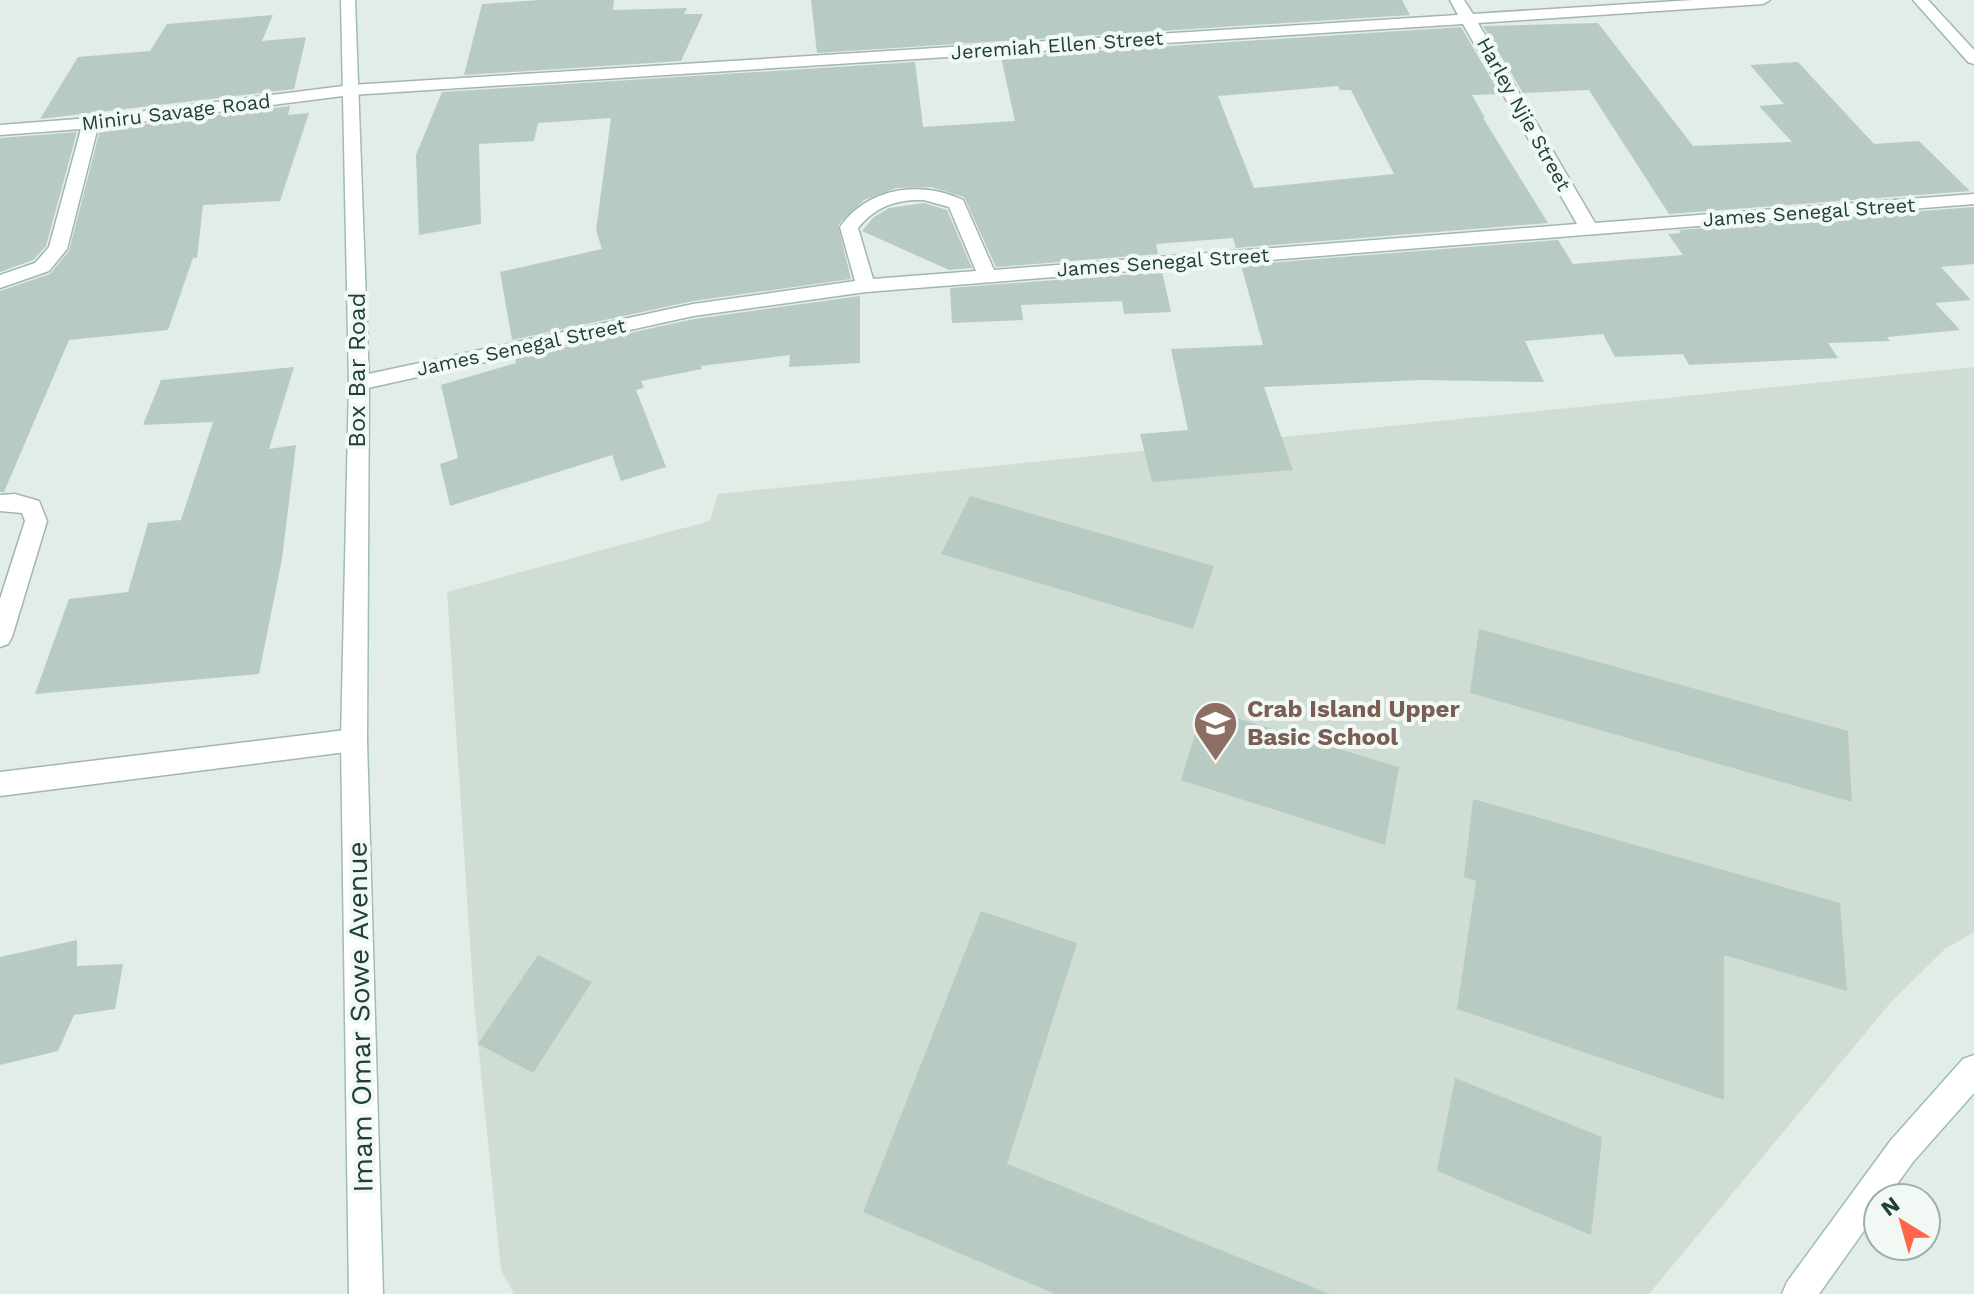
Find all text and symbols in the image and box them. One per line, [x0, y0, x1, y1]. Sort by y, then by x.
street label: Jeremiah Ellen Street [950, 26, 1165, 64]
street label: Harley Njie Street [1472, 33, 1576, 195]
street label: Miniru Savage Road [80, 88, 272, 136]
street label: James Senegal Street [1702, 193, 1917, 231]
street label: James Senegal Street [1056, 243, 1271, 281]
street label: Box Bar Road [343, 292, 371, 448]
street label: James Senegal Street [414, 313, 628, 381]
place label: Crab Island Upper Basic School [1247, 695, 1460, 751]
school or university icon: Crab Island Upper Basic School [1192, 699, 1240, 762]
street label: Imam Omar Sowe Avenue [340, 841, 380, 1193]
north arrow [1862, 1182, 1942, 1262]
text: N [1876, 1192, 1904, 1221]

